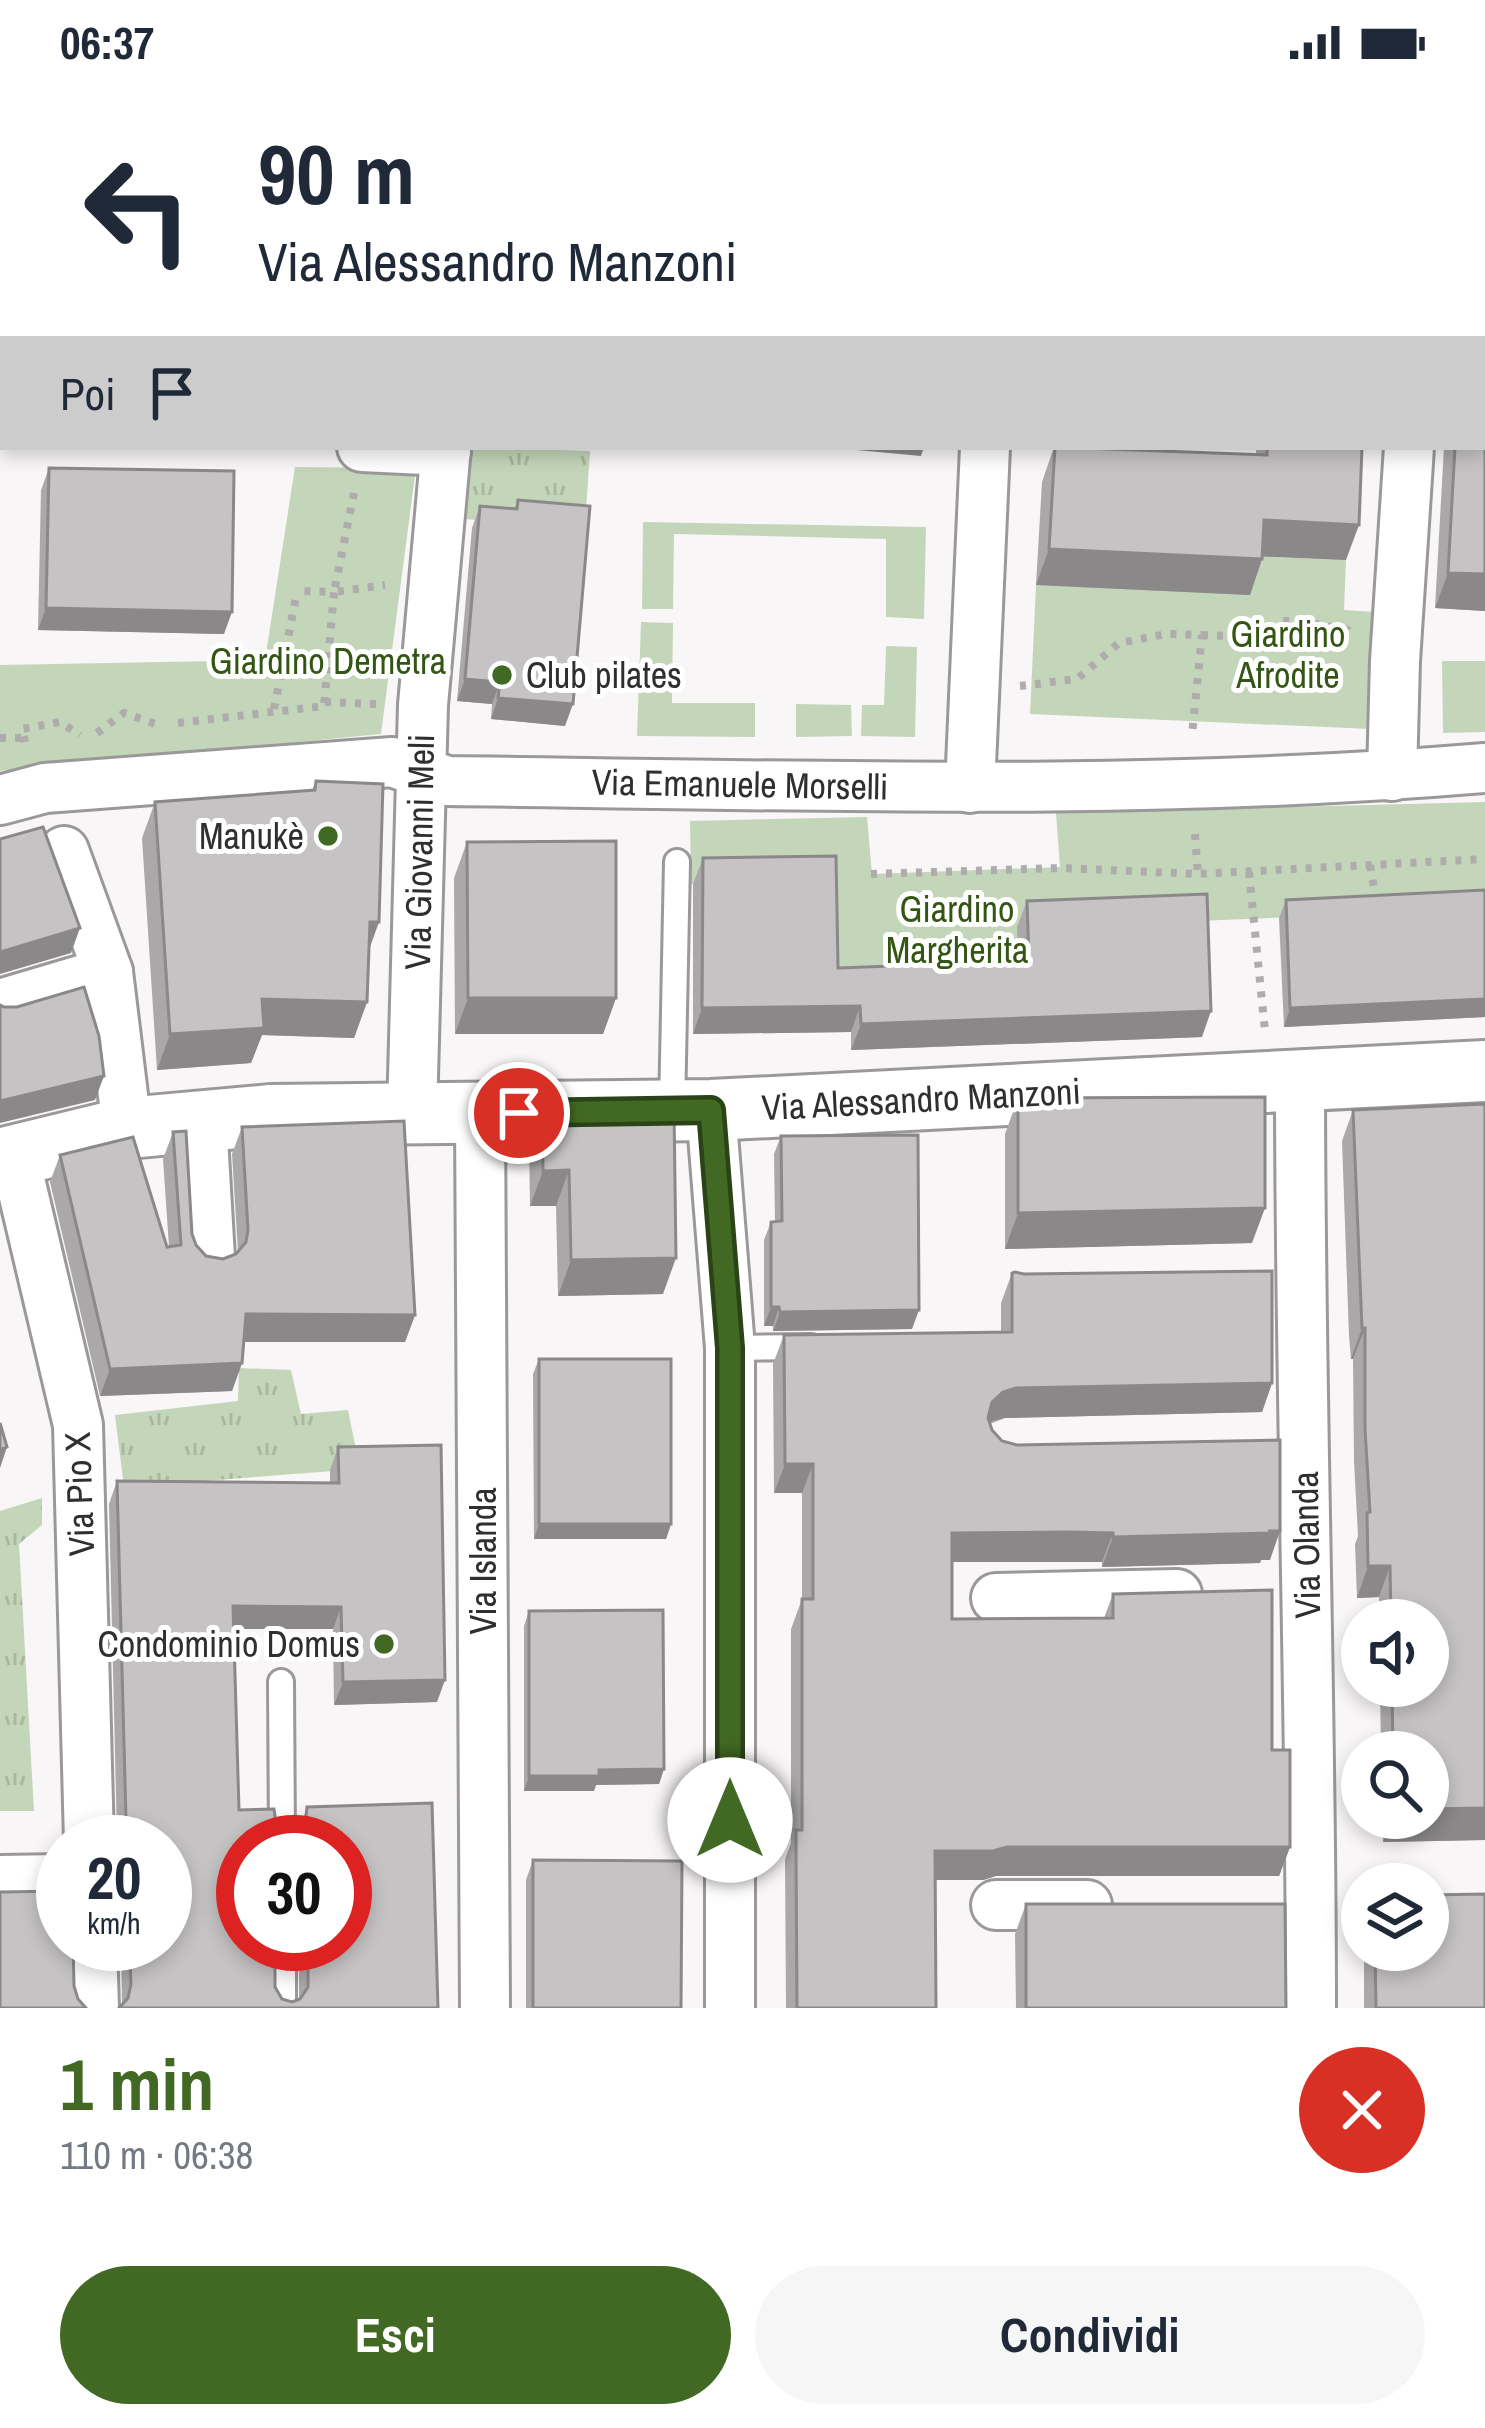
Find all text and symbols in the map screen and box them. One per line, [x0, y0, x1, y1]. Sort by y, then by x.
text: 06:37 [60, 12, 154, 73]
text: 90 m [258, 117, 415, 230]
icon: left [60, 132, 216, 288]
text: Via Alessandro Manzoni [258, 225, 737, 298]
icon: arrive [139, 360, 205, 426]
text: Poi [60, 363, 115, 424]
park label: Giardino Afrodite [1231, 610, 1345, 699]
park label: Giardino Demetra [210, 637, 446, 685]
place label: Club pilates [526, 651, 682, 699]
marker: Club pilates [489, 662, 515, 688]
street label: Via Giovanni Meli [393, 734, 445, 970]
street label: Via Emanuele Morselli [591, 757, 889, 811]
place label: Manukè [199, 812, 304, 860]
marker: Manukè [315, 823, 341, 849]
park label: Giardino Margherita [886, 885, 1028, 974]
pin [468, 1062, 570, 1164]
street label: Via Alessandro Manzoni [760, 1067, 1082, 1131]
icon: arrive [486, 1080, 552, 1146]
street label: Via Pio X [53, 1431, 105, 1557]
street label: Via Olanda [1281, 1471, 1331, 1619]
street label: Via Islanda [459, 1487, 507, 1635]
map controls [1341, 1599, 1449, 1971]
button: sound [1341, 1599, 1449, 1707]
place label: Condominio Domus [97, 1620, 360, 1668]
marker: Condominio Domus [371, 1631, 397, 1657]
button: search [1341, 1731, 1449, 1839]
position arrow [667, 1757, 793, 1883]
speed limit sign: 30 [216, 1815, 372, 1971]
text: 20 [87, 1837, 141, 1918]
button: layers [1341, 1863, 1449, 1971]
text: km/h [87, 1903, 141, 1943]
text: 1 min [60, 2035, 214, 2132]
button: close [1299, 2047, 1425, 2173]
text: 110 m · 06:38 [60, 2129, 253, 2181]
button: Esci [60, 2266, 731, 2404]
button: Condividi [755, 2266, 1425, 2404]

